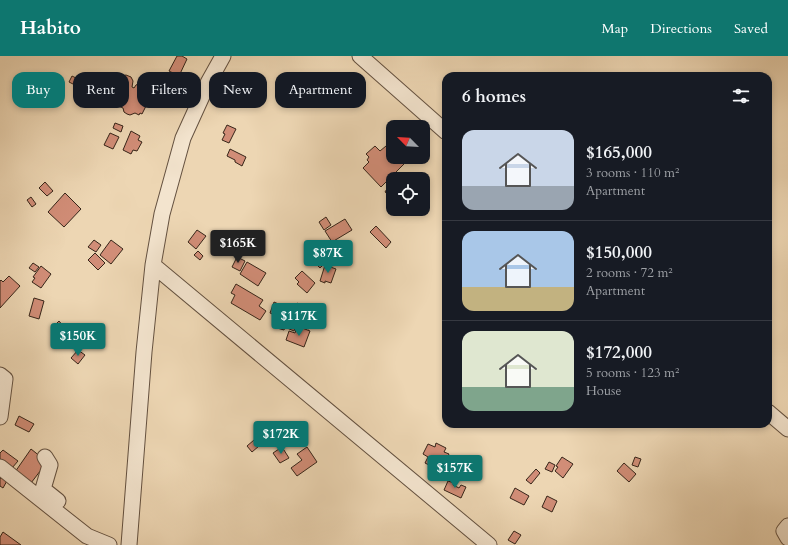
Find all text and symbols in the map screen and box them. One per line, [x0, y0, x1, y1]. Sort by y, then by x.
text: Habito [20, 15, 81, 41]
text: Map [602, 19, 628, 38]
text: Directions [650, 19, 712, 38]
text: Saved [734, 19, 768, 38]
chip: Buy [12, 72, 65, 108]
chip: Rent [73, 72, 129, 108]
chip: Filters [137, 72, 201, 108]
chip: New [209, 72, 267, 108]
chip: Apartment [275, 72, 366, 108]
text: 6 homes [462, 85, 526, 108]
icon: filters [730, 85, 752, 107]
north arrow [386, 120, 430, 164]
map controls [386, 120, 430, 216]
text: $165,000 [586, 141, 652, 164]
icon: home [494, 146, 542, 194]
text: 3 rooms · 110 m² [586, 164, 679, 182]
button: locate [386, 172, 430, 216]
text: Apartment [586, 182, 645, 200]
pin: $165K [210, 230, 266, 264]
text: $165K [219, 234, 257, 252]
pin: $87K [304, 240, 352, 274]
text: $150,000 [586, 241, 652, 264]
text: $87K [313, 244, 343, 262]
icon: home [494, 247, 542, 295]
text: 2 rooms · 72 m² [586, 264, 673, 282]
text: Apartment [586, 282, 645, 300]
pin: $117K [271, 303, 327, 337]
text: $117K [280, 307, 318, 325]
pin: $150K [50, 323, 106, 357]
text: $150K [59, 327, 97, 345]
text: $172,000 [586, 341, 652, 364]
icon: home [494, 347, 542, 395]
text: 5 rooms · 123 m² [586, 364, 679, 382]
text: House [586, 382, 621, 400]
pin: $172K [253, 421, 309, 455]
text: $172K [262, 425, 300, 443]
pin: $157K [427, 455, 483, 489]
text: $157K [436, 459, 474, 477]

